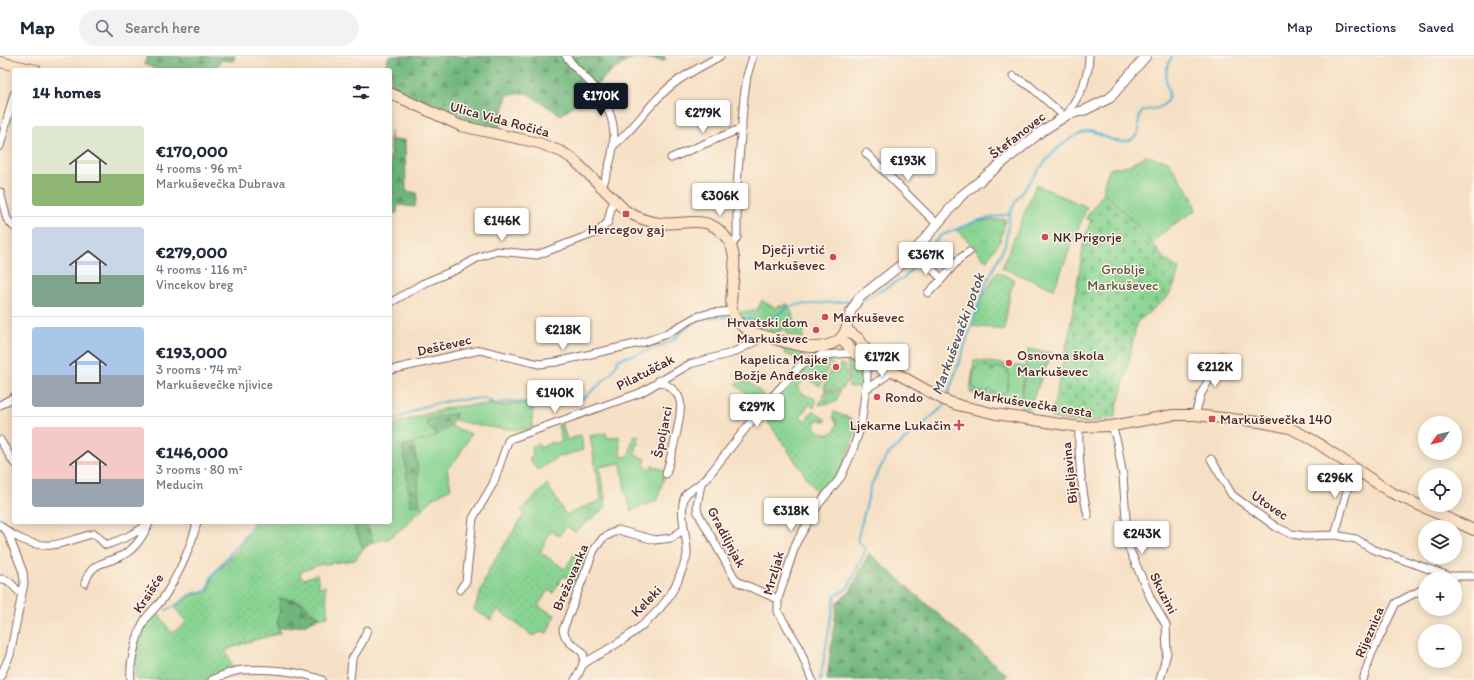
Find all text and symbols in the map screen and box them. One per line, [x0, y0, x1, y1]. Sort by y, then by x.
search box [79, 10, 359, 46]
text: Map [20, 16, 55, 39]
icon: search [93, 17, 115, 39]
text: Search here [125, 19, 200, 37]
text: Map [1287, 19, 1313, 36]
text: Directions [1335, 19, 1396, 36]
text: Saved [1418, 19, 1454, 36]
icon: filters [350, 81, 372, 103]
text: 14 homes [32, 82, 101, 102]
pin: €170K [573, 83, 629, 117]
text: €170K [583, 88, 619, 103]
street label: Ulica Vida Ročića [448, 98, 552, 141]
pin: €279K [675, 100, 731, 134]
text: €279K [685, 105, 721, 120]
street label: Štefanovec [986, 108, 1049, 163]
text: €170,000 [156, 141, 228, 161]
icon: home [64, 142, 112, 190]
pin: €193K [880, 148, 936, 182]
text: €193K [890, 153, 926, 168]
text: 4 rooms · 96 m² [156, 161, 242, 176]
text: Markuševečka Dubrava [156, 176, 285, 191]
pin: €306K [692, 183, 748, 217]
text: €306K [701, 188, 739, 203]
pin: €146K [474, 208, 530, 242]
marker: Hercegov gaj [621, 209, 631, 219]
text: €146K [484, 213, 520, 228]
place label: Hercegov gaj [588, 221, 664, 238]
place label: NK Prigorje [1053, 229, 1122, 246]
marker: NK Prigorje [1040, 232, 1050, 242]
place label: Dječji vrtić Markuševec [754, 241, 825, 274]
text: €279,000 [156, 242, 227, 262]
pin: €367K [898, 242, 954, 276]
icon: home [64, 243, 112, 291]
text: €367K [908, 247, 944, 262]
marker: Dječji vrtić Markuševec [828, 252, 838, 262]
park label: Groblje Markuševec [1087, 261, 1159, 294]
text: 4 rooms · 116 m² [156, 262, 247, 277]
water label: Markuševački potok [928, 270, 989, 397]
text: Vincekov breg [156, 277, 233, 292]
place label: Markuševec [833, 309, 905, 326]
marker: Markuševec [820, 312, 830, 322]
place label: Hrvatski dom Markuševec [727, 314, 808, 347]
pin: €218K [535, 317, 591, 351]
text: €218K [545, 322, 581, 337]
marker: Hrvatski dom Markuševec [811, 325, 821, 335]
street label: Deščevec [415, 331, 473, 360]
text: €193,000 [156, 342, 227, 362]
icon: home [64, 343, 112, 391]
pin: €172K [854, 344, 910, 378]
place label: Osnovna škola Markuševec [1017, 347, 1105, 380]
text: €172K [864, 349, 900, 364]
street label: Pilatuščak [613, 350, 678, 394]
place label: kapelica Majke Božje Anđeoske [734, 351, 828, 384]
pin: €212K [1187, 354, 1243, 388]
marker: Osnovna škola Markuševec [1004, 358, 1014, 368]
text: €212K [1197, 359, 1233, 374]
text: 3 rooms · 74 m² [156, 362, 242, 377]
marker: kapelica Majke Božje Anđeoske [831, 362, 841, 372]
text: Markuševečke njivice [156, 377, 273, 392]
pin: €140K [527, 380, 583, 414]
text: €140K [536, 385, 574, 400]
street label: Markuševečka cesta [972, 386, 1094, 421]
place label: Rondo [885, 389, 923, 406]
marker: Rondo [872, 392, 882, 402]
pin: €297K [729, 394, 785, 428]
text: €297K [739, 399, 775, 414]
street label: Špoljarci [649, 405, 676, 459]
place label: Markuševečka 140 [1220, 411, 1332, 428]
marker: Markuševečka 140 [1207, 414, 1217, 424]
north arrow [1418, 416, 1462, 460]
map controls [1418, 416, 1462, 668]
place label: Ljekarne Lukačin [850, 417, 951, 434]
marker: Ljekarne Lukačin [954, 420, 964, 430]
street label: Bijeljavina [1058, 441, 1081, 505]
text: €146,000 [156, 442, 228, 462]
icon: home [64, 443, 112, 491]
text: 3 rooms · 80 m² [156, 462, 243, 477]
pin: €296K [1307, 465, 1363, 499]
button: locate [1418, 468, 1462, 512]
text: €296K [1317, 470, 1353, 485]
text: Meducin [156, 477, 203, 492]
street label: Utovec [1248, 487, 1292, 524]
pin: €318K [763, 498, 819, 532]
text: €318K [773, 503, 809, 518]
street label: Gradiljnjak [703, 504, 750, 571]
button: layers [1418, 520, 1462, 564]
pin: €243K [1114, 521, 1170, 555]
text: €243K [1123, 526, 1161, 541]
street label: Brežovanka [549, 541, 592, 613]
street label: Mrzljak [759, 549, 788, 597]
street label: Krsišće [129, 570, 168, 616]
street label: Skuzini [1146, 570, 1181, 617]
button: + [1418, 572, 1462, 616]
street label: Keleki [627, 582, 665, 621]
street label: Rijeznica [1351, 603, 1388, 660]
button: − [1418, 624, 1462, 668]

